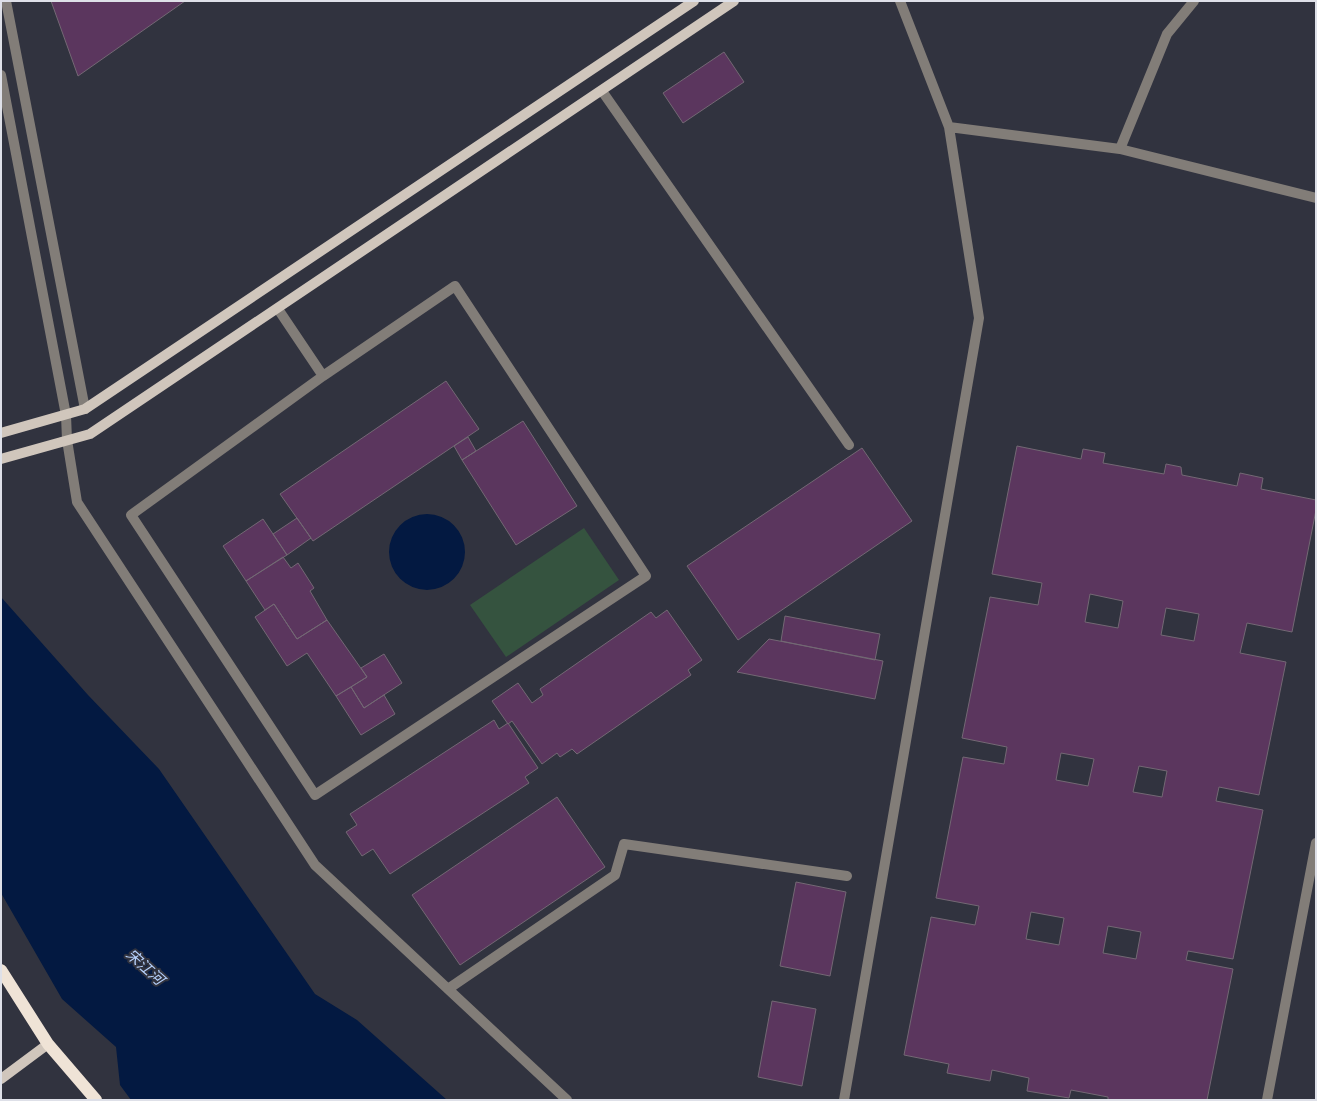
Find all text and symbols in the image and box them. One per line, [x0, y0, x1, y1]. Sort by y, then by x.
water label: 宋江河 [122, 945, 170, 991]

